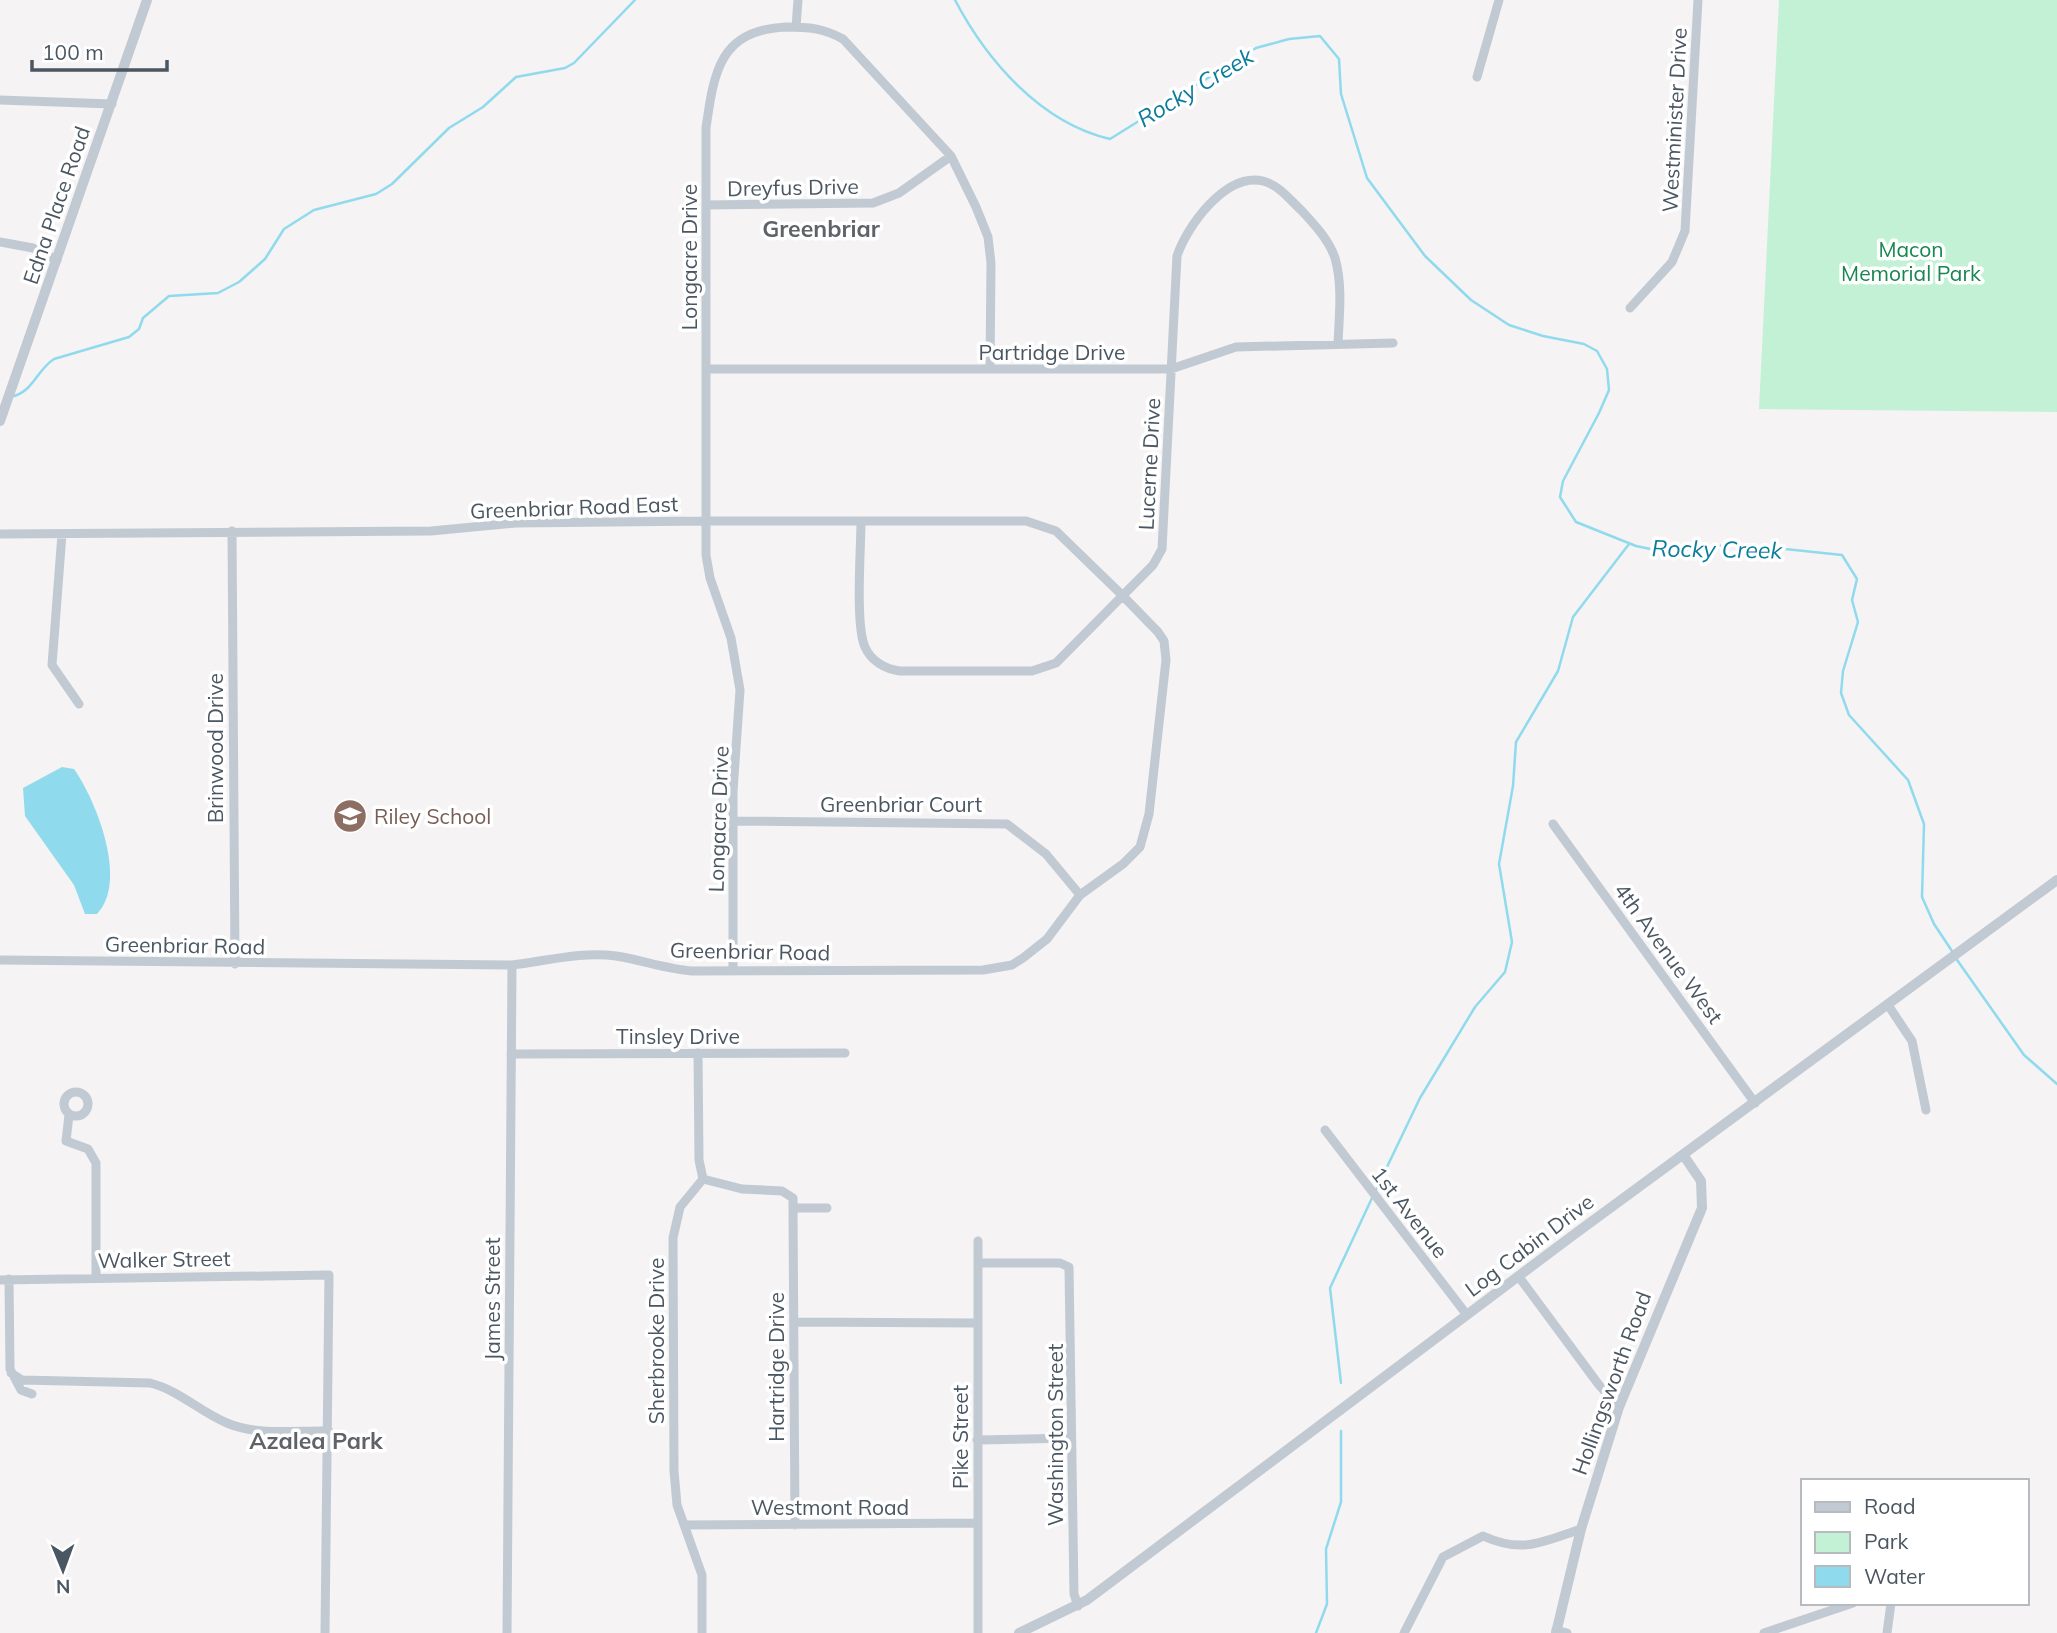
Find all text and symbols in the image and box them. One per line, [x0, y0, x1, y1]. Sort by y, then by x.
street label: Westminister Drive [1656, 27, 1692, 213]
scale bar [32, 28, 166, 72]
text: 100 m [42, 39, 104, 65]
water label: Rocky Creek [1132, 40, 1259, 133]
street label: Edna Place Road [17, 123, 95, 287]
street label: Dreyfus Drive [727, 173, 859, 201]
street label: Longacre Drive [676, 184, 702, 330]
district label: Greenbriar [762, 214, 880, 243]
park label: Macon Memorial Park [1841, 236, 1981, 286]
street label: Partridge Drive [979, 339, 1125, 365]
street label: Lucerne Drive [1133, 397, 1165, 531]
street label: Greenbriar Road East [469, 490, 679, 524]
water label: Rocky Creek [1651, 533, 1784, 565]
street label: Brinwood Drive [202, 673, 228, 823]
street label: Longacre Drive [702, 745, 734, 893]
street label: Greenbriar Court [820, 791, 982, 817]
school or university icon: Riley School [331, 797, 369, 835]
place label: Riley School [374, 803, 491, 829]
street label: 4th Avenue West [1609, 878, 1729, 1028]
street label: Greenbriar Road [105, 931, 265, 959]
street label: Greenbriar Road [670, 937, 830, 965]
street label: Tinsley Drive [616, 1023, 740, 1049]
street label: 1st Avenue [1366, 1161, 1454, 1263]
street label: Log Cabin Drive [1460, 1188, 1598, 1302]
street label: James Street [479, 1237, 505, 1361]
street label: Walker Street [97, 1245, 231, 1273]
street label: Sherbrooke Drive [643, 1258, 669, 1424]
street label: Hollingsworth Road [1566, 1288, 1656, 1478]
street label: Hartridge Drive [763, 1292, 789, 1442]
street label: Washington Street [1042, 1344, 1068, 1526]
street label: Pike Street [947, 1385, 973, 1489]
district label: Azalea Park [249, 1426, 384, 1455]
legend [1801, 1479, 2029, 1605]
text: Road [1864, 1493, 1915, 1519]
street label: Westmont Road [751, 1494, 909, 1520]
text: Park [1864, 1528, 1908, 1554]
north arrow [28, 1535, 98, 1605]
text: Water [1864, 1563, 1925, 1589]
text: N [56, 1575, 71, 1599]

